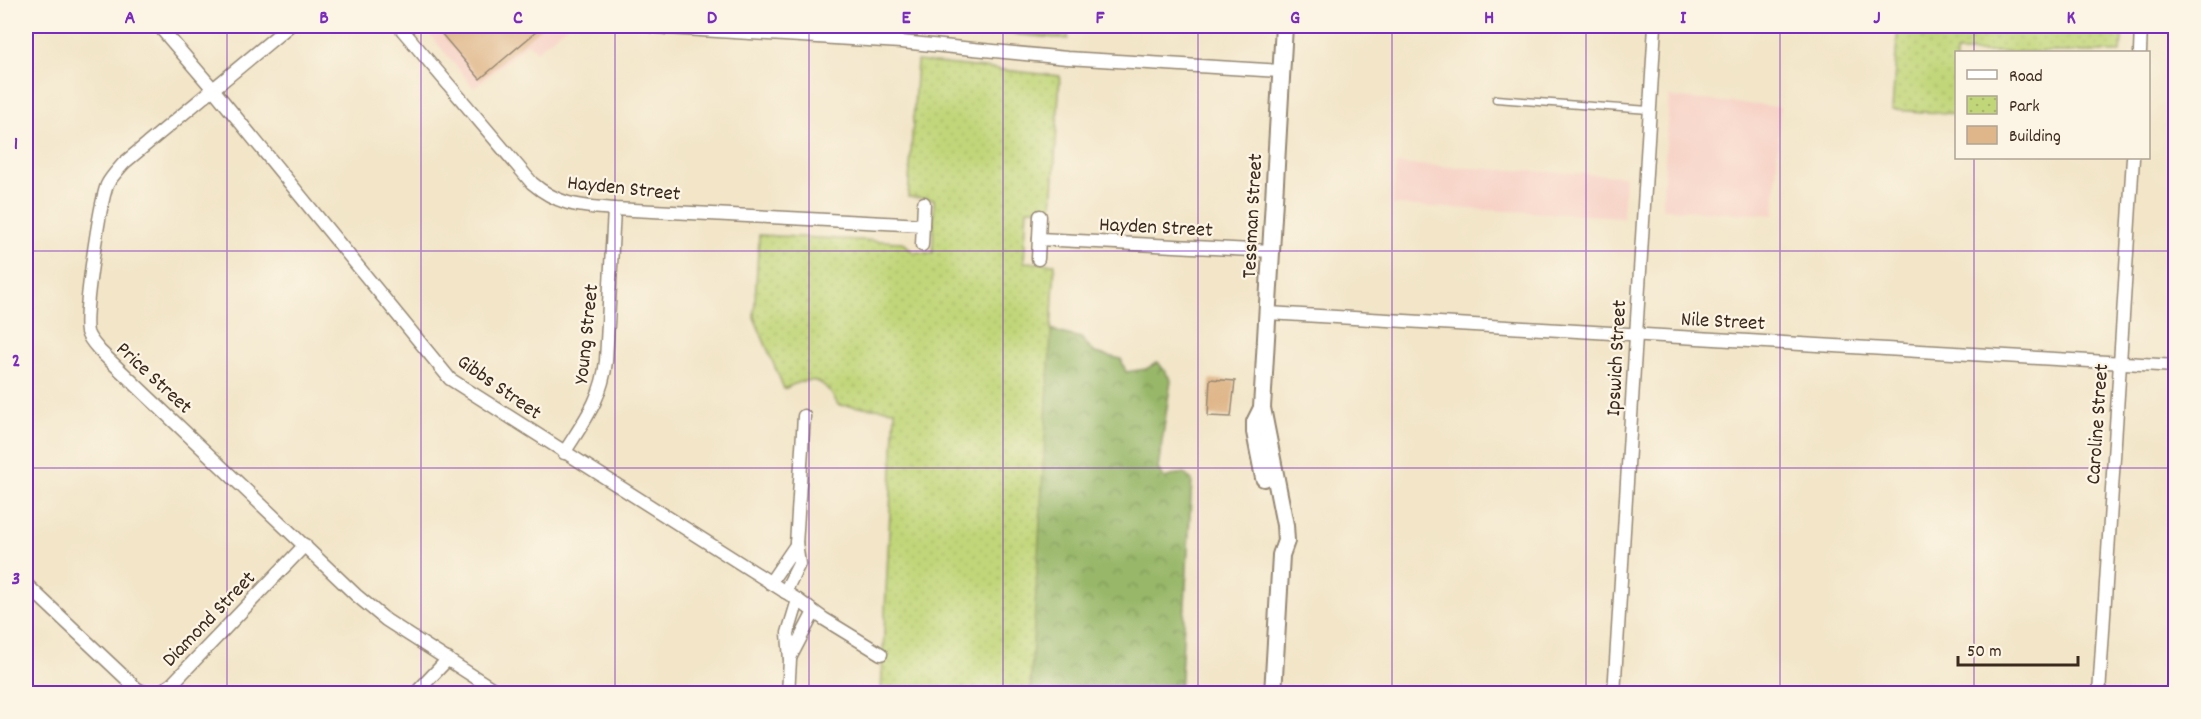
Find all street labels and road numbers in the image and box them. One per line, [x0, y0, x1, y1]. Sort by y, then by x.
street label: Tessman Street [1236, 153, 1272, 279]
street label: Hayden Street [566, 169, 682, 211]
street label: Hayden Street [1098, 211, 1214, 247]
street label: Young Street [568, 282, 608, 386]
street label: Ipswich Street [1600, 299, 1636, 417]
street label: Nile Street [1680, 306, 1766, 340]
street label: Price Street [108, 336, 198, 423]
street label: Gibbs Street [450, 348, 547, 429]
street label: Caroline Street [2080, 363, 2118, 486]
street label: Diamond Street [156, 565, 264, 675]

